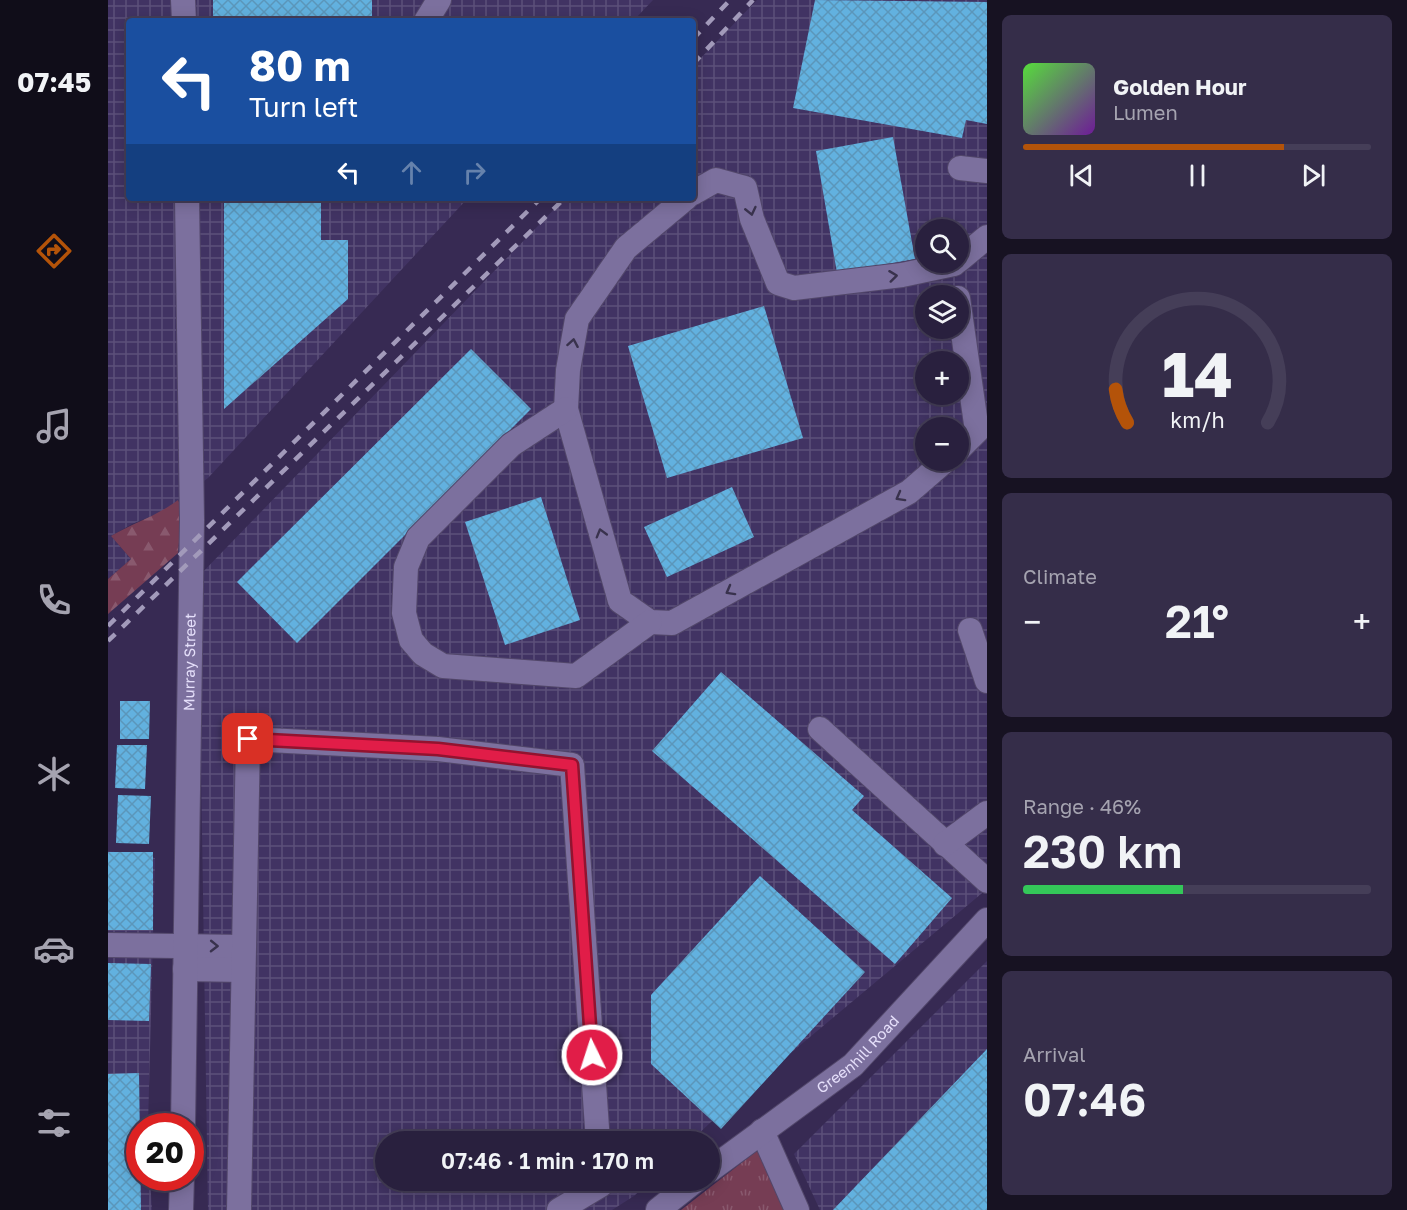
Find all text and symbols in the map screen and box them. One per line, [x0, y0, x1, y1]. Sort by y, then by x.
text: 80 m [249, 40, 350, 90]
icon: left [150, 42, 228, 120]
text: 07:45 [17, 66, 91, 98]
text: Golden Hour [1113, 73, 1247, 100]
text: Turn left [249, 91, 358, 123]
text: Lumen [1113, 100, 1178, 124]
icon: left [332, 156, 365, 189]
icon: ahead [395, 156, 428, 189]
icon: right [458, 156, 491, 189]
icon: previous [1065, 159, 1098, 192]
icon: pause [1181, 159, 1214, 192]
icon: next [1297, 159, 1330, 192]
one-way arrow [743, 205, 756, 215]
map controls [915, 219, 969, 471]
button: search [915, 219, 969, 273]
icon: directions [33, 230, 75, 272]
one-way arrow [889, 271, 898, 283]
button: layers [915, 285, 969, 339]
text: 14 [1161, 336, 1233, 411]
one-way arrow [566, 338, 579, 348]
button: + [915, 351, 969, 405]
icon: music [33, 405, 75, 447]
text: km/h [1170, 407, 1224, 433]
button: − [915, 417, 969, 471]
one-way arrow [896, 489, 907, 501]
one-way arrow [596, 528, 608, 539]
text: Climate [1023, 564, 1097, 588]
icon: phone [33, 579, 75, 621]
one-way arrow [726, 584, 736, 595]
text: 21° [1165, 594, 1229, 648]
text: − [1023, 602, 1041, 641]
text: + [1353, 602, 1371, 641]
street label: Murray Street [179, 613, 199, 711]
pin [222, 713, 273, 764]
icon: arrive [231, 722, 264, 755]
icon: climate [33, 753, 75, 795]
text: Range · 46% [1023, 794, 1141, 818]
text: 230 km [1023, 824, 1182, 878]
icon: car [33, 928, 75, 970]
one-way arrow [209, 940, 218, 952]
street label: Greenhill Road [813, 1011, 902, 1097]
position arrow [560, 1023, 624, 1087]
text: Arrival [1023, 1042, 1086, 1066]
text: 07:46 [1023, 1072, 1146, 1126]
icon: filters [33, 1102, 75, 1144]
speed limit sign: 20 [126, 1113, 204, 1191]
text: 07:46 · 1 min · 170 m [441, 1147, 654, 1174]

